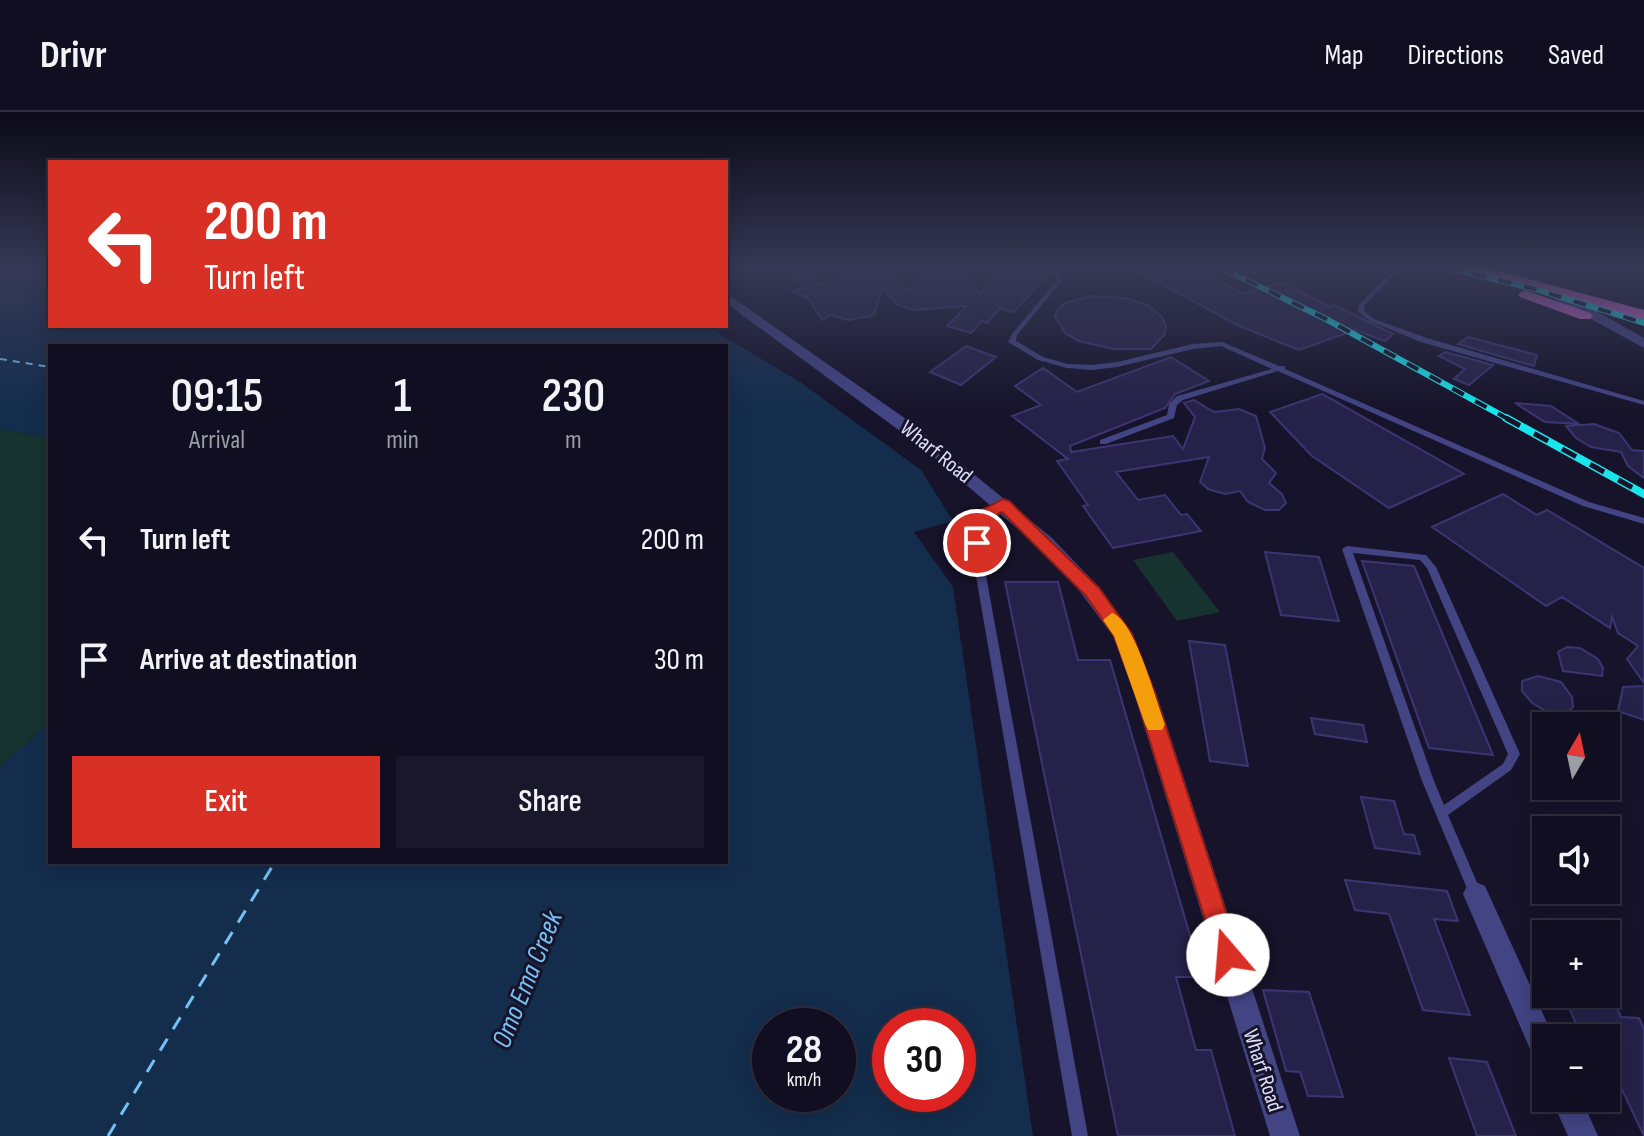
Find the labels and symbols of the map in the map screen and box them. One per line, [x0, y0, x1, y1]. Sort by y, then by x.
street label: Wharf Road [894, 415, 978, 490]
pin [943, 509, 1011, 577]
north arrow [1532, 712, 1620, 800]
water label: Omo Ema Creek [485, 905, 570, 1053]
position arrow [1186, 913, 1270, 997]
speed limit sign: 30 [872, 1008, 976, 1112]
street label: Wharf Road [1237, 1026, 1289, 1115]

